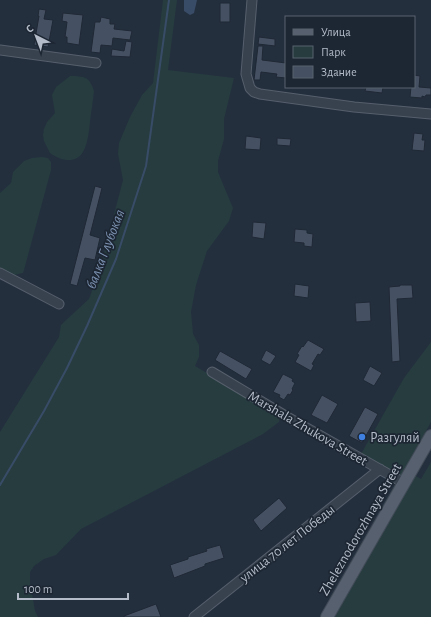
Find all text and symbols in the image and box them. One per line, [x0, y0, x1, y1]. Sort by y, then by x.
north arrow [16, 16, 56, 56]
legend [285, 16, 415, 88]
text: С [24, 23, 36, 35]
text: Улица [321, 26, 351, 38]
text: Парк [321, 46, 346, 58]
text: Здание [321, 66, 357, 78]
water label: балка Глубокая [83, 207, 127, 291]
street label: Marshala Zhukova Street [246, 389, 370, 469]
place label: Разгуляй [370, 431, 420, 445]
marker: Разгуляй [357, 432, 367, 442]
street label: Zheleznodorozhnaya Street [317, 461, 405, 598]
street label: улица 70 лет Победы [237, 502, 338, 586]
scale bar [18, 575, 128, 601]
text: 100 m [24, 583, 52, 595]

